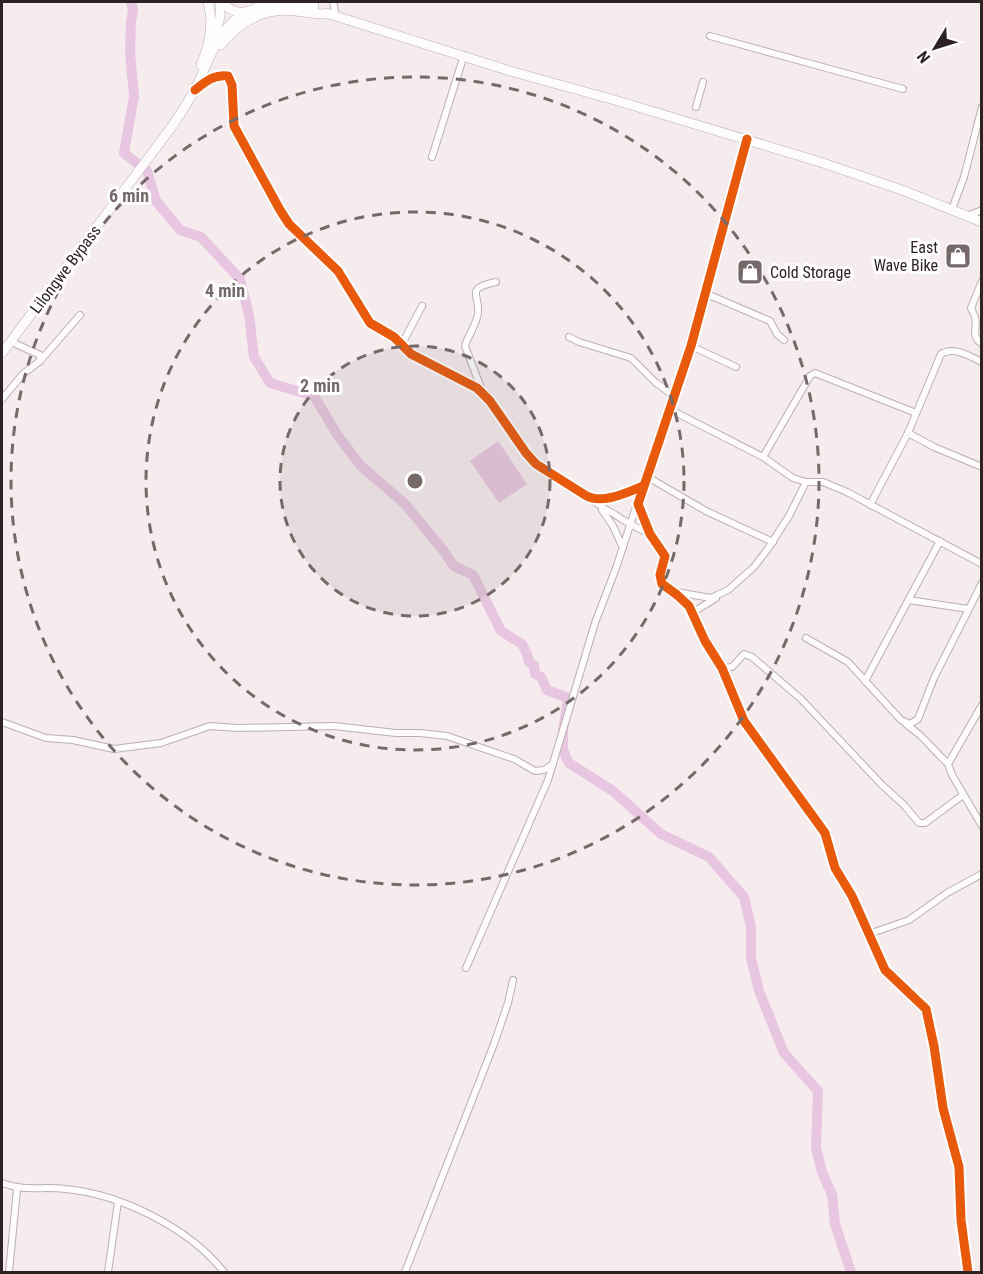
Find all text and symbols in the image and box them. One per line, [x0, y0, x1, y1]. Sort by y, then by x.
north arrow [905, 18, 965, 78]
text: N [913, 47, 934, 67]
text: 6 min [109, 185, 149, 206]
street label: Lilongwe Bypass [26, 221, 105, 317]
place label: East Wave Bike [874, 238, 938, 275]
shop icon: East Wave Bike [943, 241, 973, 271]
shop icon: Cold Storage [735, 257, 765, 287]
place label: Cold Storage [770, 263, 851, 282]
text: 4 min [205, 280, 245, 301]
text: 2 min [300, 375, 340, 396]
centre of rings [405, 471, 425, 491]

